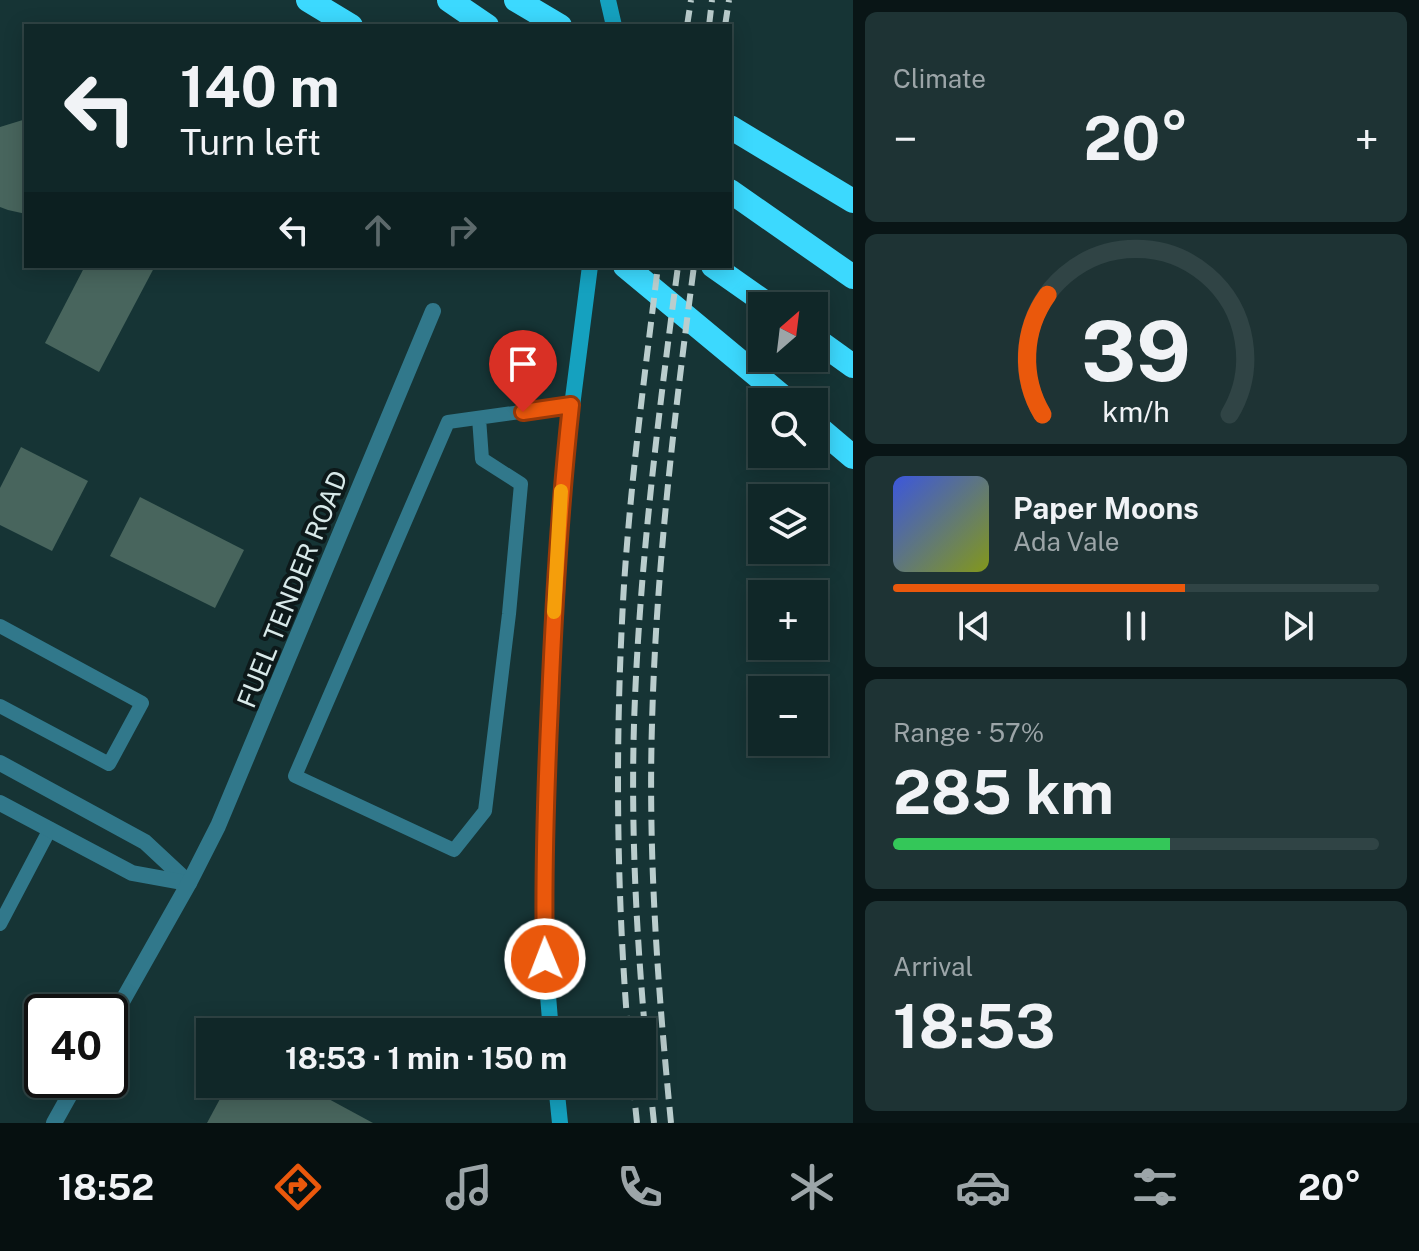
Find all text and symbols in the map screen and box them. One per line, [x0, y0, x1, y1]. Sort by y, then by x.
text: 140 m [180, 54, 340, 120]
icon: left [48, 56, 152, 160]
text: Climate [893, 63, 986, 94]
text: 20° [1083, 103, 1189, 174]
text: − [893, 113, 917, 165]
text: + [1355, 113, 1379, 165]
text: Turn left [180, 121, 321, 163]
icon: left [272, 208, 316, 252]
icon: ahead [356, 208, 400, 252]
icon: right [440, 208, 484, 252]
north arrow [748, 292, 828, 372]
map controls [748, 292, 828, 756]
text: 39 [1081, 302, 1191, 400]
pin [489, 330, 557, 412]
icon: arrive [501, 342, 545, 386]
button: search [748, 388, 828, 468]
text: km/h [1102, 395, 1170, 428]
street label: FUEL TENDER ROAD [230, 466, 354, 712]
button: layers [748, 484, 828, 564]
text: Paper Moons [1013, 490, 1199, 526]
text: Ada Vale [1013, 526, 1119, 557]
button: + [748, 580, 828, 660]
icon: previous [952, 604, 996, 648]
icon: pause [1114, 604, 1158, 648]
icon: next [1276, 604, 1320, 648]
button: − [748, 676, 828, 756]
text: Range · 57% [893, 717, 1044, 748]
text: 285 km [893, 757, 1114, 828]
position arrow [503, 917, 587, 1001]
text: Arrival [893, 951, 973, 982]
text: 18:53 [893, 991, 1056, 1062]
speed limit sign: 40 [24, 994, 128, 1098]
text: 18:53 · 1 min · 150 m [285, 1040, 567, 1076]
icon: directions [270, 1159, 326, 1215]
icon: music [441, 1159, 497, 1215]
icon: phone [612, 1159, 668, 1215]
icon: climate [784, 1159, 840, 1215]
icon: car [955, 1159, 1011, 1215]
icon: filters [1127, 1159, 1183, 1215]
text: 18:52 [58, 1166, 154, 1208]
text: 20° [1298, 1166, 1361, 1208]

